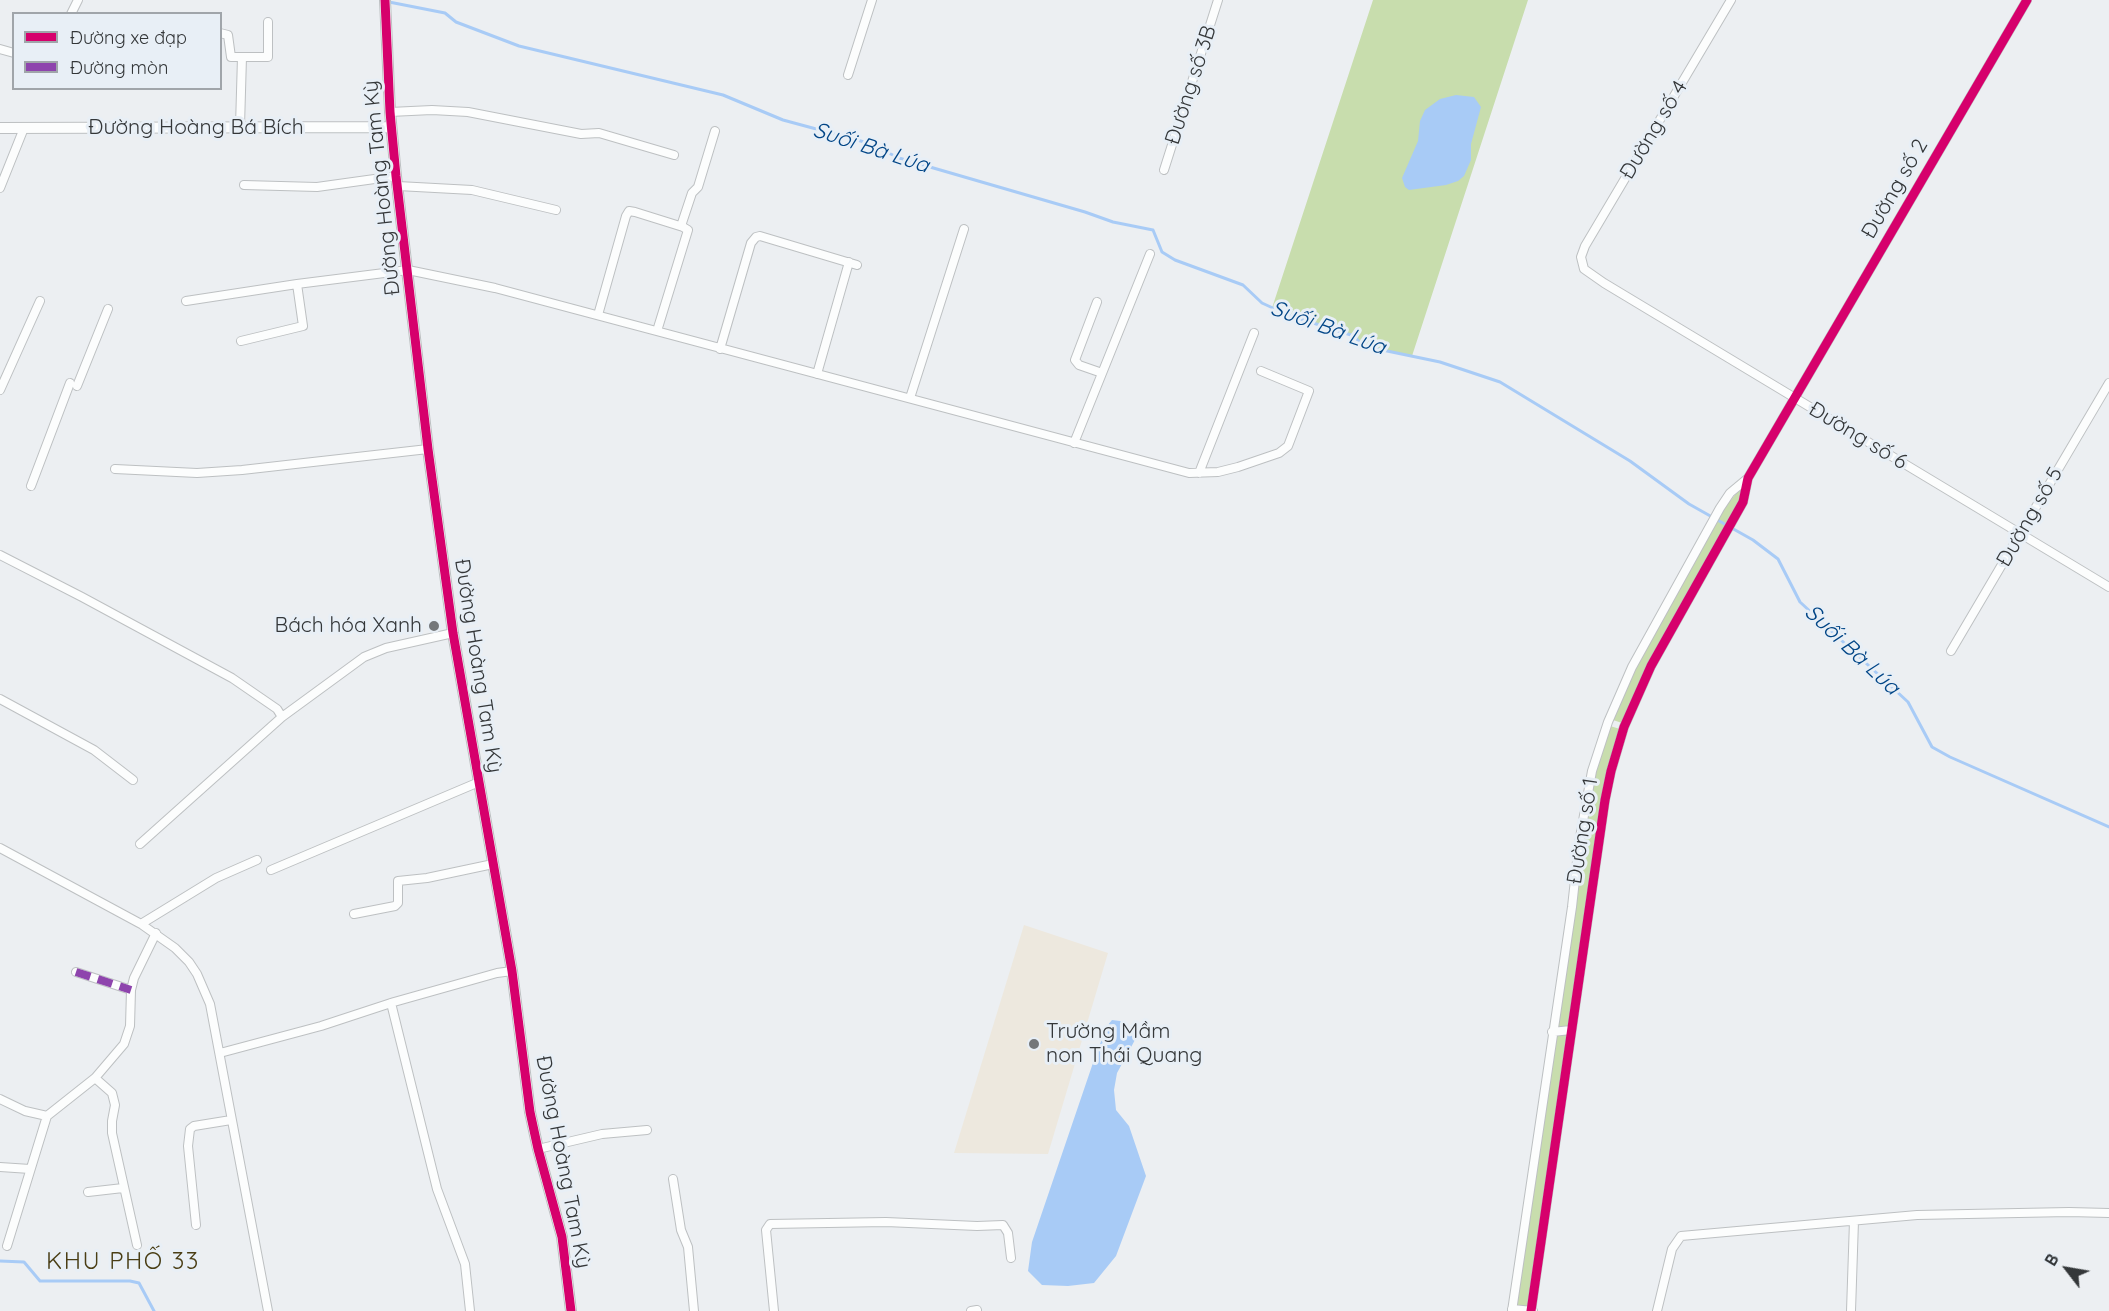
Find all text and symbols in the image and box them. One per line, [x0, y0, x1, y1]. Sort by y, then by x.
legend [12, 12, 222, 90]
street label: Đường số 3B [1160, 22, 1222, 148]
text: Đường xe đạp [70, 26, 187, 49]
text: Đường mòn [70, 56, 168, 79]
street label: Đường số 4 [1615, 76, 1693, 184]
street label: Đường Hoàng Tam Kỳ [358, 79, 406, 297]
street label: Đường Hoàng Bá Bích [88, 115, 304, 141]
water label: Suối Bà Lúa [810, 117, 932, 179]
street label: Đường số 2 [1856, 135, 1934, 243]
water label: Suối Bà Lúa [1267, 295, 1389, 361]
street label: Đường số 6 [1804, 397, 1912, 475]
street label: Đường số 5 [1991, 463, 2069, 571]
street label: Đường Hoàng Tam Kỳ [449, 557, 507, 775]
water label: Suối Bà Lúa [1799, 599, 1905, 701]
place label: Bách hóa Xanh [274, 613, 422, 639]
marker: Bách hóa Xanh [427, 619, 441, 633]
street label: Đường số 1 [1562, 776, 1604, 886]
place label: Trường Mầm non Thái Quang [1046, 1019, 1202, 1069]
marker: Trường Mầm non Thái Quang [1027, 1037, 1041, 1051]
street label: Đường Hoàng Tam Kỳ [530, 1054, 596, 1270]
north arrow [2037, 1239, 2097, 1299]
district label: KHU PHỐ 33 [46, 1248, 200, 1276]
text: B [2040, 1250, 2063, 1269]

